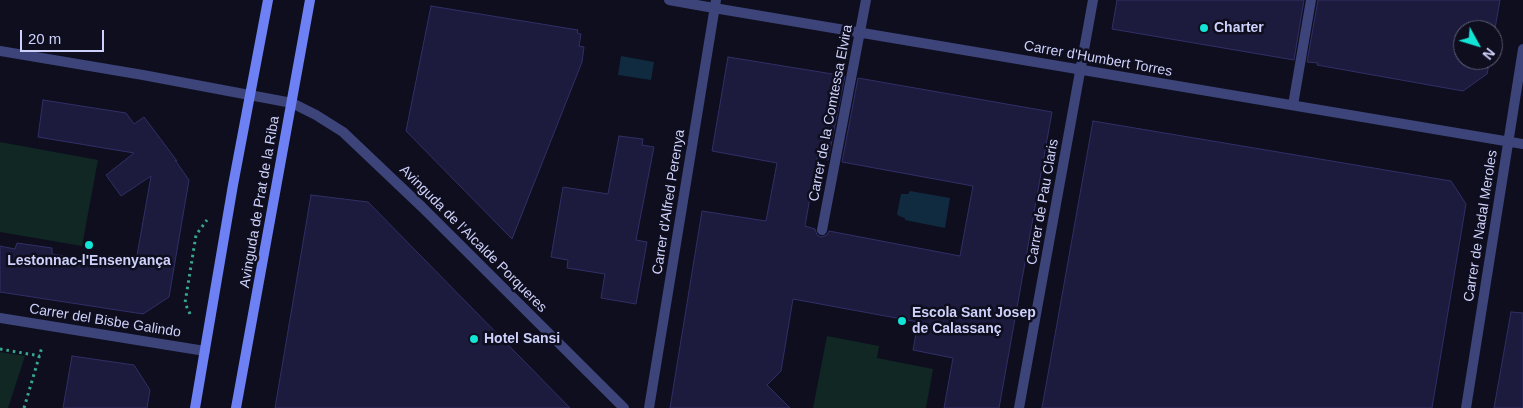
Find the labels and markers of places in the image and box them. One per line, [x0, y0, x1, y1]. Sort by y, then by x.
place label: Charter [1214, 20, 1264, 36]
marker: Charter [1198, 22, 1210, 34]
marker: Lestonnac-l'Ensenyança [83, 239, 95, 251]
place label: Lestonnac-l'Ensenyança [7, 253, 171, 269]
place label: Escola Sant Josep de Calassanç [912, 305, 1036, 338]
marker: Escola Sant Josep de Calassanç [896, 315, 908, 327]
place label: Hotel Sansi [484, 331, 560, 347]
marker: Hotel Sansi [468, 333, 480, 345]

